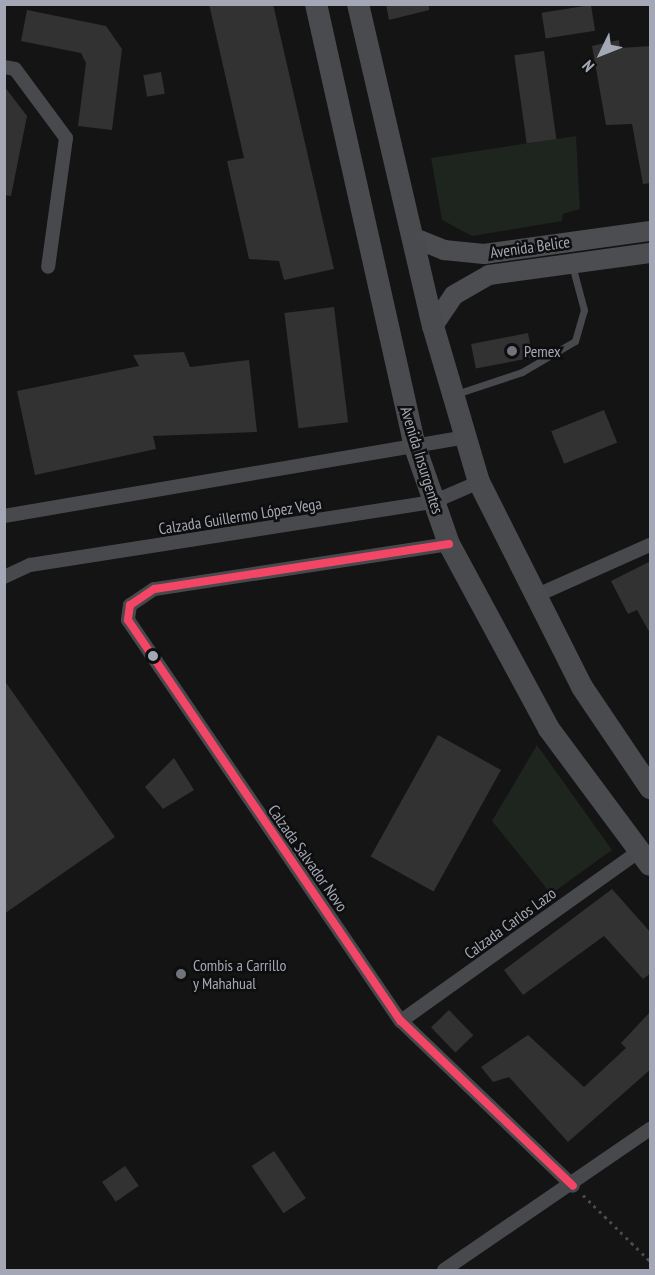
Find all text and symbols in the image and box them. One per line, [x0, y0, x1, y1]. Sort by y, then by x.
north arrow [571, 24, 631, 84]
text: N [578, 56, 598, 76]
street label: Avenida Belice [489, 232, 571, 262]
place label: Pemex [524, 341, 561, 361]
marker: Pemex [505, 344, 519, 358]
street label: Avenida Insurgentes [397, 404, 447, 516]
street label: Calzada Guillermo López Vega [157, 494, 323, 538]
unlabelled marker [147, 650, 159, 662]
street label: Calzada Salvador Novo [264, 801, 352, 915]
street label: Calzada Carlos Lazo [460, 883, 560, 963]
place label: Combis a Carrillo y Mahahual [193, 955, 286, 993]
marker: Combis a Carrillo y Mahahual [174, 967, 188, 981]

